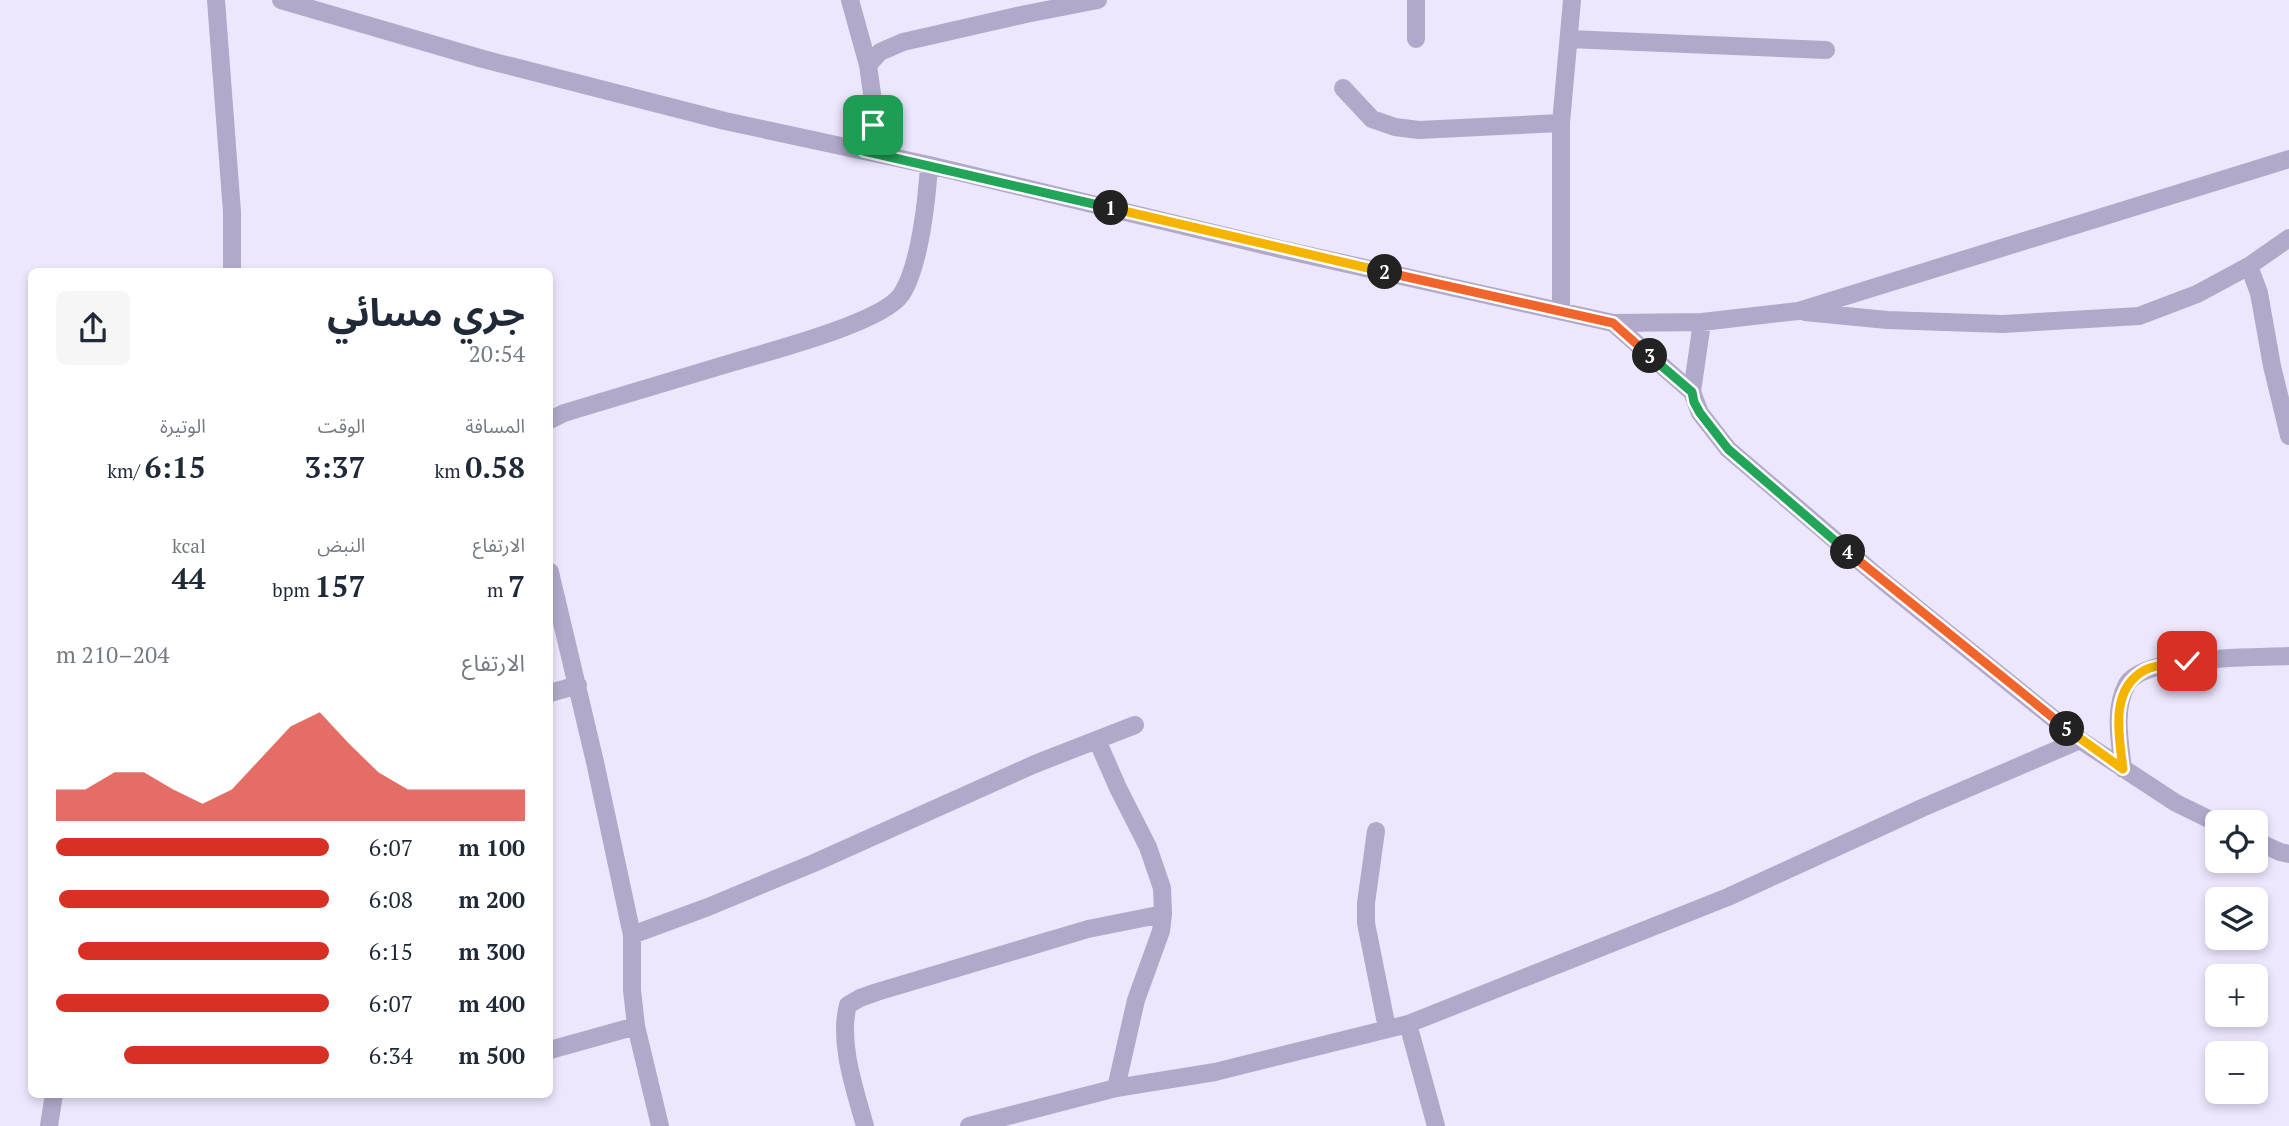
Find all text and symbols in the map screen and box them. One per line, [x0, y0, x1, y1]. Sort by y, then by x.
pin [843, 95, 903, 155]
icon: arrive [854, 106, 892, 144]
pin: 1 [1094, 190, 1128, 226]
text: 1 [1105, 195, 1116, 220]
pin: 2 [1368, 254, 1402, 290]
text: 2 [1379, 259, 1390, 284]
text: جري مسائي [327, 287, 525, 337]
button: share [56, 291, 130, 365]
text: 20:54 [468, 338, 525, 369]
pin: 3 [1632, 338, 1668, 374]
text: 3 [1644, 343, 1655, 368]
text: الوتيرة [160, 413, 206, 438]
text: الوقت [318, 413, 365, 438]
text: المسافة [465, 413, 525, 438]
text: 6:15 [145, 447, 206, 487]
text: 3:37 [304, 447, 365, 487]
text: 0.58 [465, 447, 525, 487]
text: /km [107, 458, 145, 483]
text: km [434, 458, 465, 483]
text: النبض [317, 532, 365, 557]
text: الارتفاع [473, 532, 525, 557]
text: kcal [172, 533, 206, 558]
pin: 4 [1830, 534, 1866, 570]
text: 4 [1842, 539, 1853, 564]
text: 44 [172, 558, 206, 598]
text: 157 [314, 566, 365, 606]
text: 7 [508, 566, 525, 606]
text: bpm [272, 577, 314, 602]
text: m [487, 577, 508, 602]
pin [2157, 631, 2217, 691]
text: 204–210 m [56, 639, 169, 670]
icon: check [2168, 642, 2206, 680]
text: الارتفاع [462, 647, 525, 678]
pin: 5 [2050, 712, 2084, 746]
text: 5 [2061, 716, 2072, 741]
map controls [2205, 810, 2268, 1104]
button: locate [2205, 810, 2268, 873]
text: 6:07 [369, 832, 413, 863]
text: 100 m [459, 832, 525, 863]
text: 6:08 [369, 884, 413, 915]
text: 200 m [459, 884, 525, 915]
button: layers [2205, 887, 2268, 950]
text: 6:15 [369, 936, 413, 967]
text: 300 m [459, 936, 525, 967]
button: + [2205, 964, 2268, 1027]
text: 6:07 [369, 988, 413, 1019]
text: 400 m [459, 988, 525, 1019]
text: 6:34 [369, 1040, 413, 1071]
text: 500 m [459, 1040, 525, 1071]
button: − [2205, 1041, 2268, 1104]

